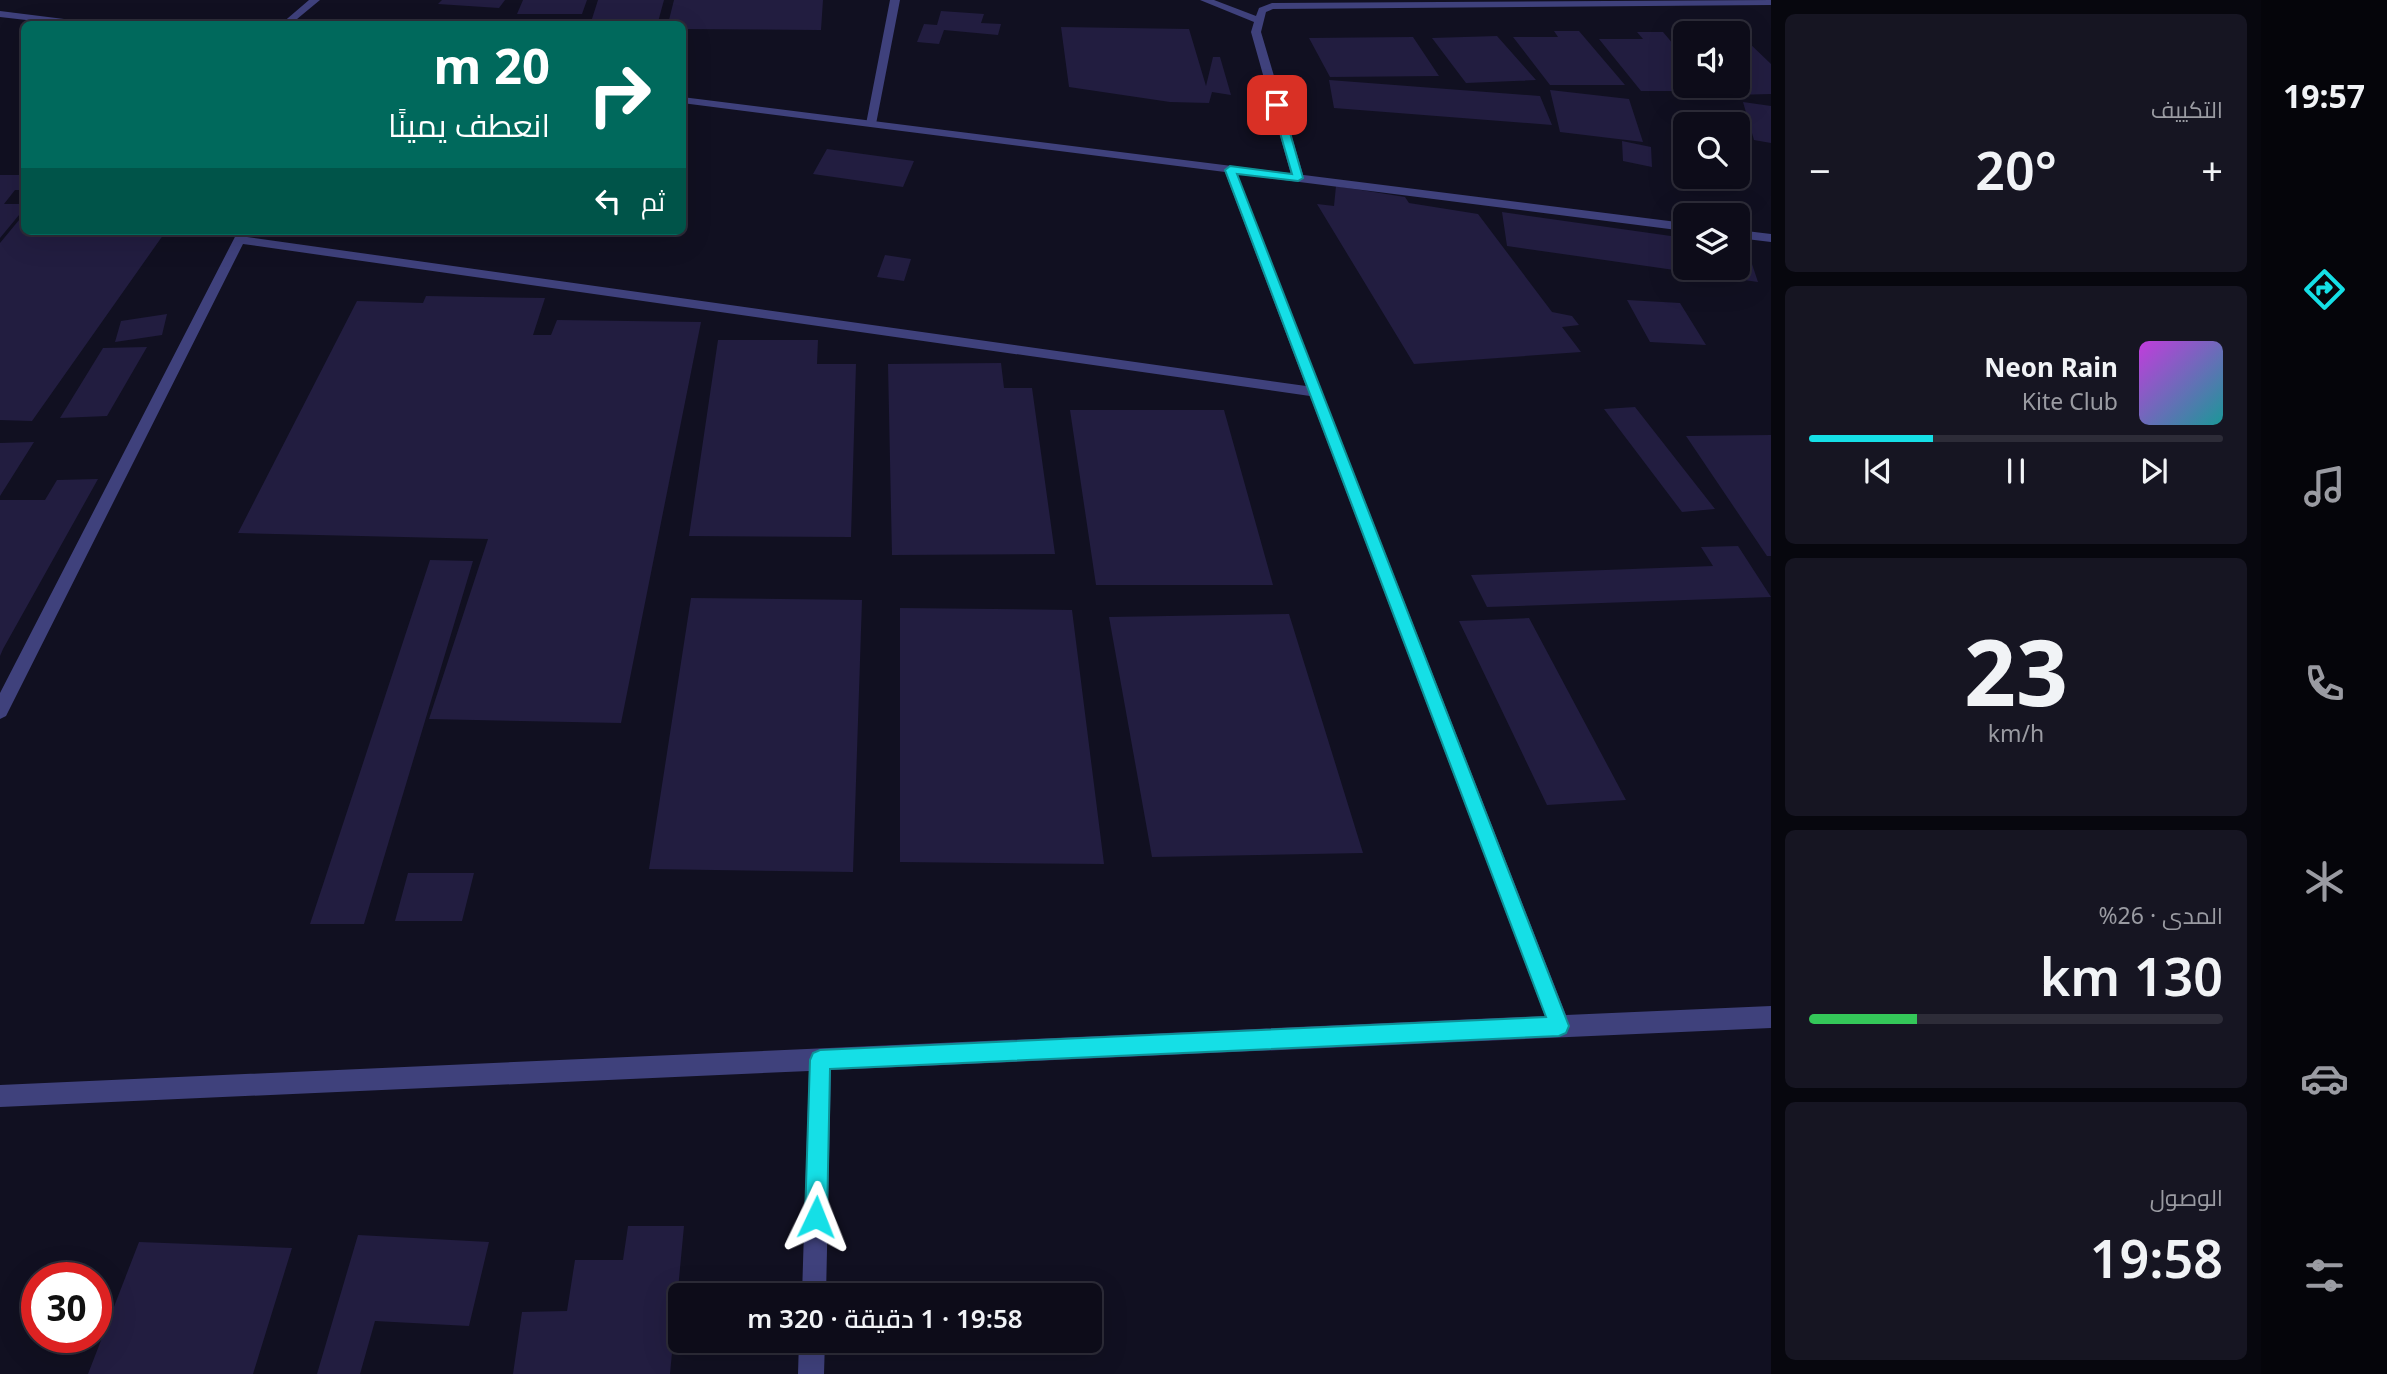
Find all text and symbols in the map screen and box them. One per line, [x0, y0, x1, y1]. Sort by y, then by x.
map controls [1673, 21, 1750, 280]
button: sound [1673, 21, 1750, 98]
text: 20 m [433, 32, 550, 98]
icon: right [574, 49, 665, 140]
text: 19:57 [2283, 74, 2365, 117]
pin [1247, 75, 1307, 135]
icon: arrive [1258, 86, 1296, 124]
text: التكييف [2151, 93, 2223, 125]
text: انعطف يمينًا [388, 103, 550, 146]
button: search [1673, 112, 1750, 189]
text: 20° [1975, 134, 2057, 205]
text: − [1809, 144, 1831, 196]
text: + [2201, 144, 2223, 196]
icon: left [589, 182, 627, 220]
text: ثم [641, 183, 665, 219]
button: layers [1673, 203, 1750, 280]
icon: directions [2300, 265, 2349, 314]
text: Neon Rain [1984, 349, 2118, 385]
text: Kite Club [2022, 385, 2118, 417]
icon: previous [1859, 452, 1897, 490]
icon: pause [1997, 452, 2035, 490]
icon: next [2135, 452, 2173, 490]
icon: music [2300, 462, 2349, 511]
text: 23 [1964, 609, 2068, 733]
icon: phone [2300, 659, 2349, 708]
text: km/h [1988, 717, 2044, 749]
icon: climate [2300, 857, 2349, 906]
text: المدى · 26% [2098, 899, 2223, 931]
text: 130 km [2040, 940, 2223, 1011]
icon: car [2300, 1054, 2349, 1103]
position arrow [779, 1180, 853, 1254]
text: الوصول [2150, 1181, 2223, 1213]
text: 19:58 [2090, 1222, 2223, 1293]
icon: filters [2300, 1251, 2349, 1300]
speed limit sign: 30 [21, 1262, 112, 1353]
text: 19:58 · 1 دقيقة · 320 m [747, 1300, 1023, 1336]

